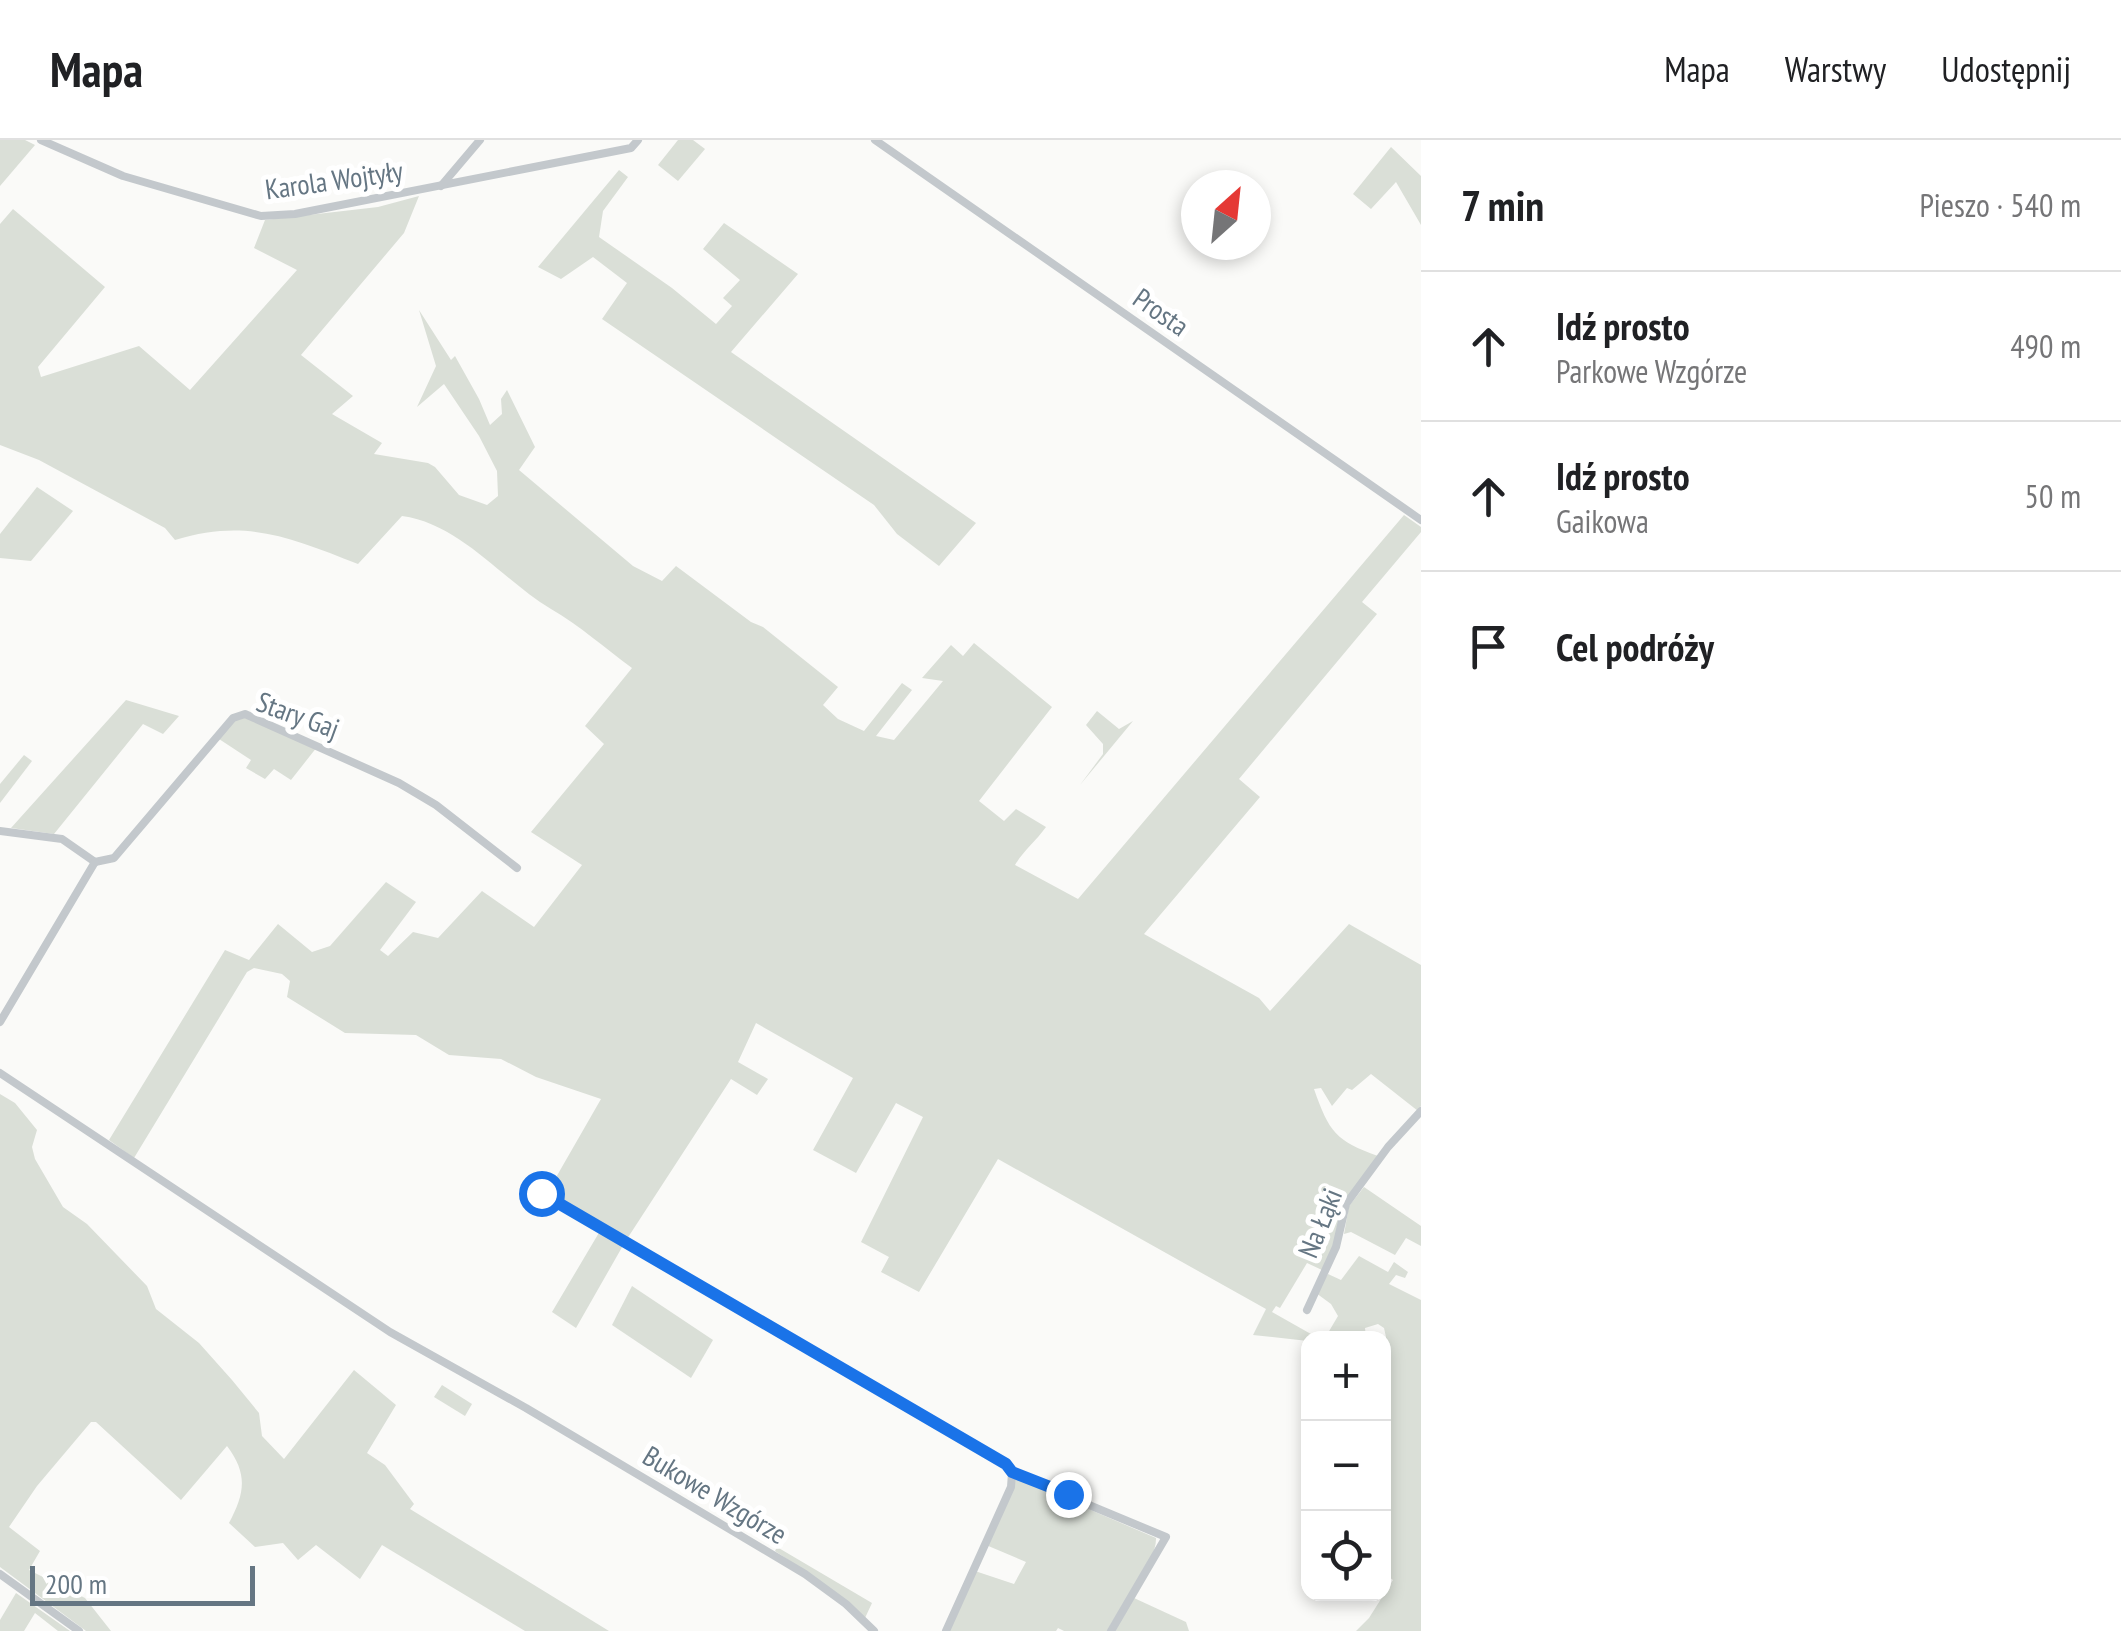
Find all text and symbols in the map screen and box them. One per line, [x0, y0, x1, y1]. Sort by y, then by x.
text: Mapa [50, 38, 143, 100]
text: Mapa [1664, 46, 1730, 92]
text: Warstwy [1785, 46, 1886, 92]
text: Udostępnij [1941, 46, 2071, 92]
street label: Karola Wojtyły [263, 151, 406, 207]
north arrow [1181, 170, 1271, 260]
text: 7 min [1461, 178, 1544, 233]
text: Pieszo · 540 m [1919, 184, 2081, 226]
street label: Prosta [1126, 279, 1196, 344]
text: Idź prosto [1556, 301, 1690, 350]
icon: ahead [1461, 319, 1516, 374]
text: 490 m [2010, 325, 2081, 367]
text: Parkowe Wzgórze [1556, 350, 1747, 392]
text: Idź prosto [1556, 451, 1690, 500]
icon: ahead [1461, 469, 1516, 524]
text: 50 m [2025, 475, 2081, 517]
text: Gaikowa [1556, 500, 1649, 542]
icon: arrive [1461, 619, 1516, 674]
text: Cel podróży [1556, 622, 1714, 671]
street label: Stary Gaj [252, 683, 345, 746]
route start [519, 1171, 565, 1217]
street label: Na Łąki [1289, 1183, 1350, 1263]
map controls [1301, 1331, 1391, 1601]
button: + [1301, 1331, 1391, 1421]
button: − [1301, 1421, 1391, 1511]
street label: Bukowe Wzgórze [636, 1437, 794, 1552]
route end [1046, 1472, 1092, 1518]
button: locate [1301, 1511, 1391, 1601]
scale bar [30, 1561, 255, 1606]
text: 200 m [45, 1565, 107, 1602]

